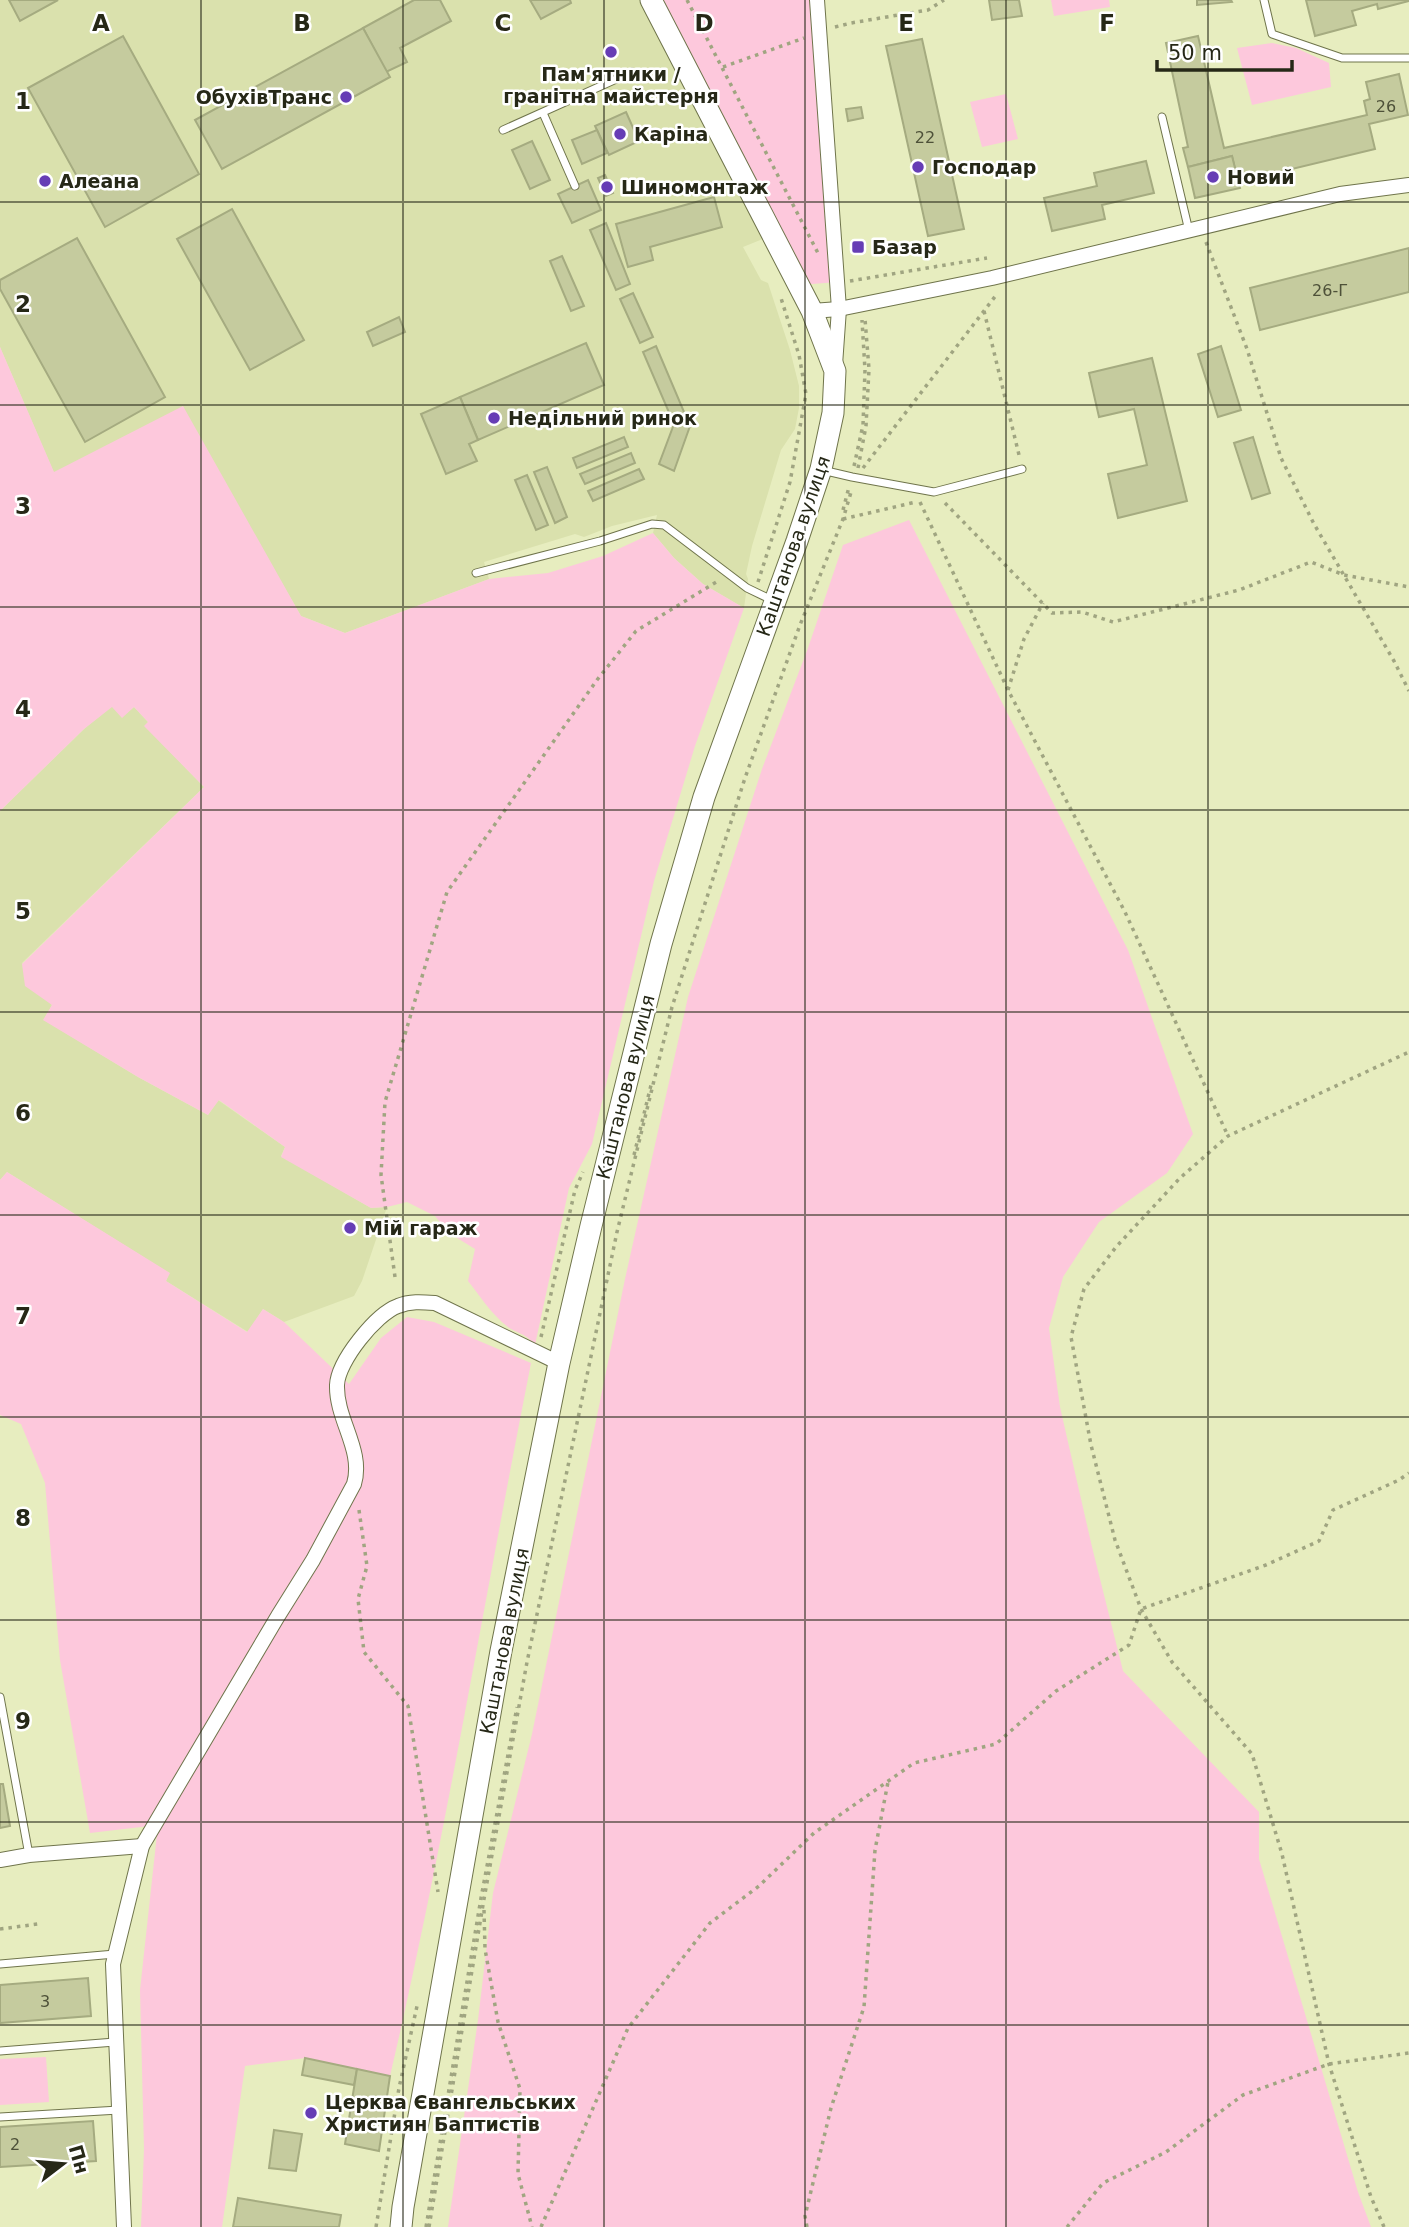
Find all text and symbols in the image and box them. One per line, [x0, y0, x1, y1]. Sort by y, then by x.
text: A [92, 10, 110, 36]
text: B [293, 10, 311, 36]
text: C [495, 10, 511, 36]
text: D [694, 10, 714, 36]
text: E [898, 10, 914, 36]
text: F [1099, 10, 1115, 36]
scale bar [1157, 28, 1292, 72]
text: 50 m [1168, 41, 1222, 65]
marker: Пам'ятники / гранітна майстерня [603, 44, 619, 60]
place label: Пам'ятники / гранітна майстерня [503, 63, 719, 107]
place label: ОбухівТранс [196, 86, 332, 108]
text: 1 [15, 88, 31, 114]
marker: ОбухівТранс [338, 89, 354, 105]
house number: 26 [1376, 97, 1396, 116]
place label: Каріна [634, 123, 708, 145]
marker: Каріна [612, 126, 628, 142]
house number: 22 [915, 128, 935, 147]
place label: Господар [932, 156, 1036, 178]
marker: Господар [910, 159, 926, 175]
place label: Новий [1227, 166, 1295, 188]
marker: Новий [1205, 169, 1221, 185]
place label: Алеана [59, 170, 139, 192]
marker: Алеана [37, 173, 53, 189]
place label: Шиномонтаж [621, 176, 769, 198]
marker: Шиномонтаж [599, 179, 615, 195]
place label: Базар [872, 236, 937, 258]
marker: Базар [850, 239, 866, 255]
house number: 26-Г [1312, 281, 1348, 300]
text: 2 [15, 291, 31, 317]
place label: Недільний ринок [508, 407, 697, 429]
marker: Недільний ринок [486, 410, 502, 426]
street label: Каштанова вулиця [752, 453, 834, 639]
text: 3 [15, 493, 31, 519]
text: 4 [15, 696, 31, 722]
text: 5 [15, 898, 31, 924]
street label: Каштанова вулиця [591, 992, 659, 1182]
text: 6 [15, 1100, 31, 1126]
place label: Мій гараж [364, 1217, 478, 1239]
marker: Мій гараж [342, 1220, 358, 1236]
text: 7 [15, 1303, 31, 1329]
text: 8 [15, 1505, 31, 1531]
street label: Каштанова вулиця [475, 1546, 533, 1736]
text: 9 [15, 1708, 31, 1734]
house number: 3 [40, 1992, 50, 2011]
place label: Церква Євангельських Християн Баптистів [325, 2091, 576, 2135]
marker: Церква Євангельських Християн Баптистів [303, 2105, 319, 2121]
north arrow [28, 2129, 98, 2199]
house number: 2 [10, 2135, 20, 2154]
text: Пн [65, 2142, 94, 2176]

